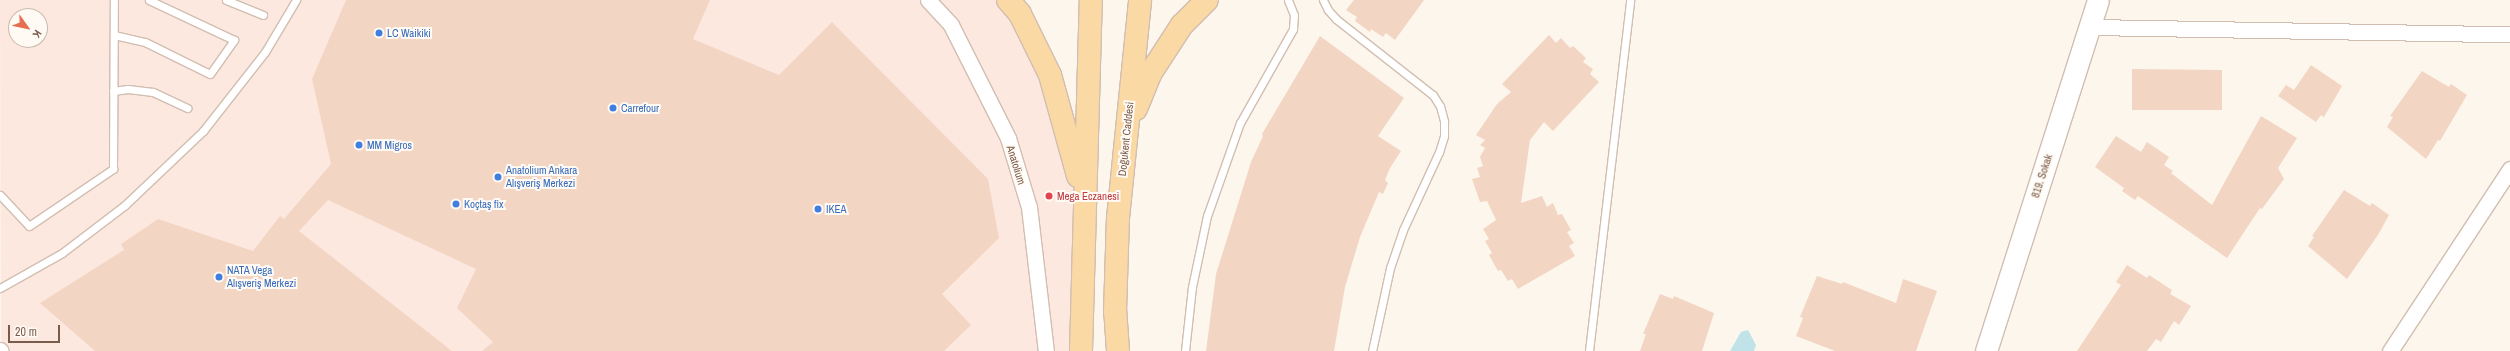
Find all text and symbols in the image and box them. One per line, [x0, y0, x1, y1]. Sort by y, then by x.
north arrow [8, 8, 48, 48]
place label: LC Waikiki [387, 26, 431, 40]
text: K [30, 27, 45, 41]
marker: LC Waikiki [374, 28, 384, 38]
place label: Carrefour [621, 101, 659, 115]
street label: Doğukent Caddesi [1116, 101, 1136, 177]
marker: Carrefour [608, 103, 618, 113]
place label: MM Migros [367, 138, 412, 152]
marker: MM Migros [354, 140, 364, 150]
street label: Anatolium [1004, 144, 1028, 186]
street label: 819. Sokak [2029, 152, 2055, 200]
place label: Anatolium Ankara Alışveriş Merkezi [506, 164, 578, 190]
marker: Anatolium Ankara Alışveriş Merkezi [493, 172, 503, 182]
place label: Mega Eczanesi [1057, 189, 1119, 203]
marker: Mega Eczanesi [1044, 191, 1054, 201]
place label: Koçtaş fix [464, 197, 504, 211]
marker: Koçtaş fix [451, 199, 461, 209]
place label: IKEA [826, 202, 847, 216]
marker: IKEA [813, 204, 823, 214]
place label: NATA Vega Alışveriş Merkezi [227, 264, 296, 290]
marker: NATA Vega Alışveriş Merkezi [214, 272, 224, 282]
scale bar [10, 317, 62, 343]
text: 20 m [15, 324, 37, 340]

